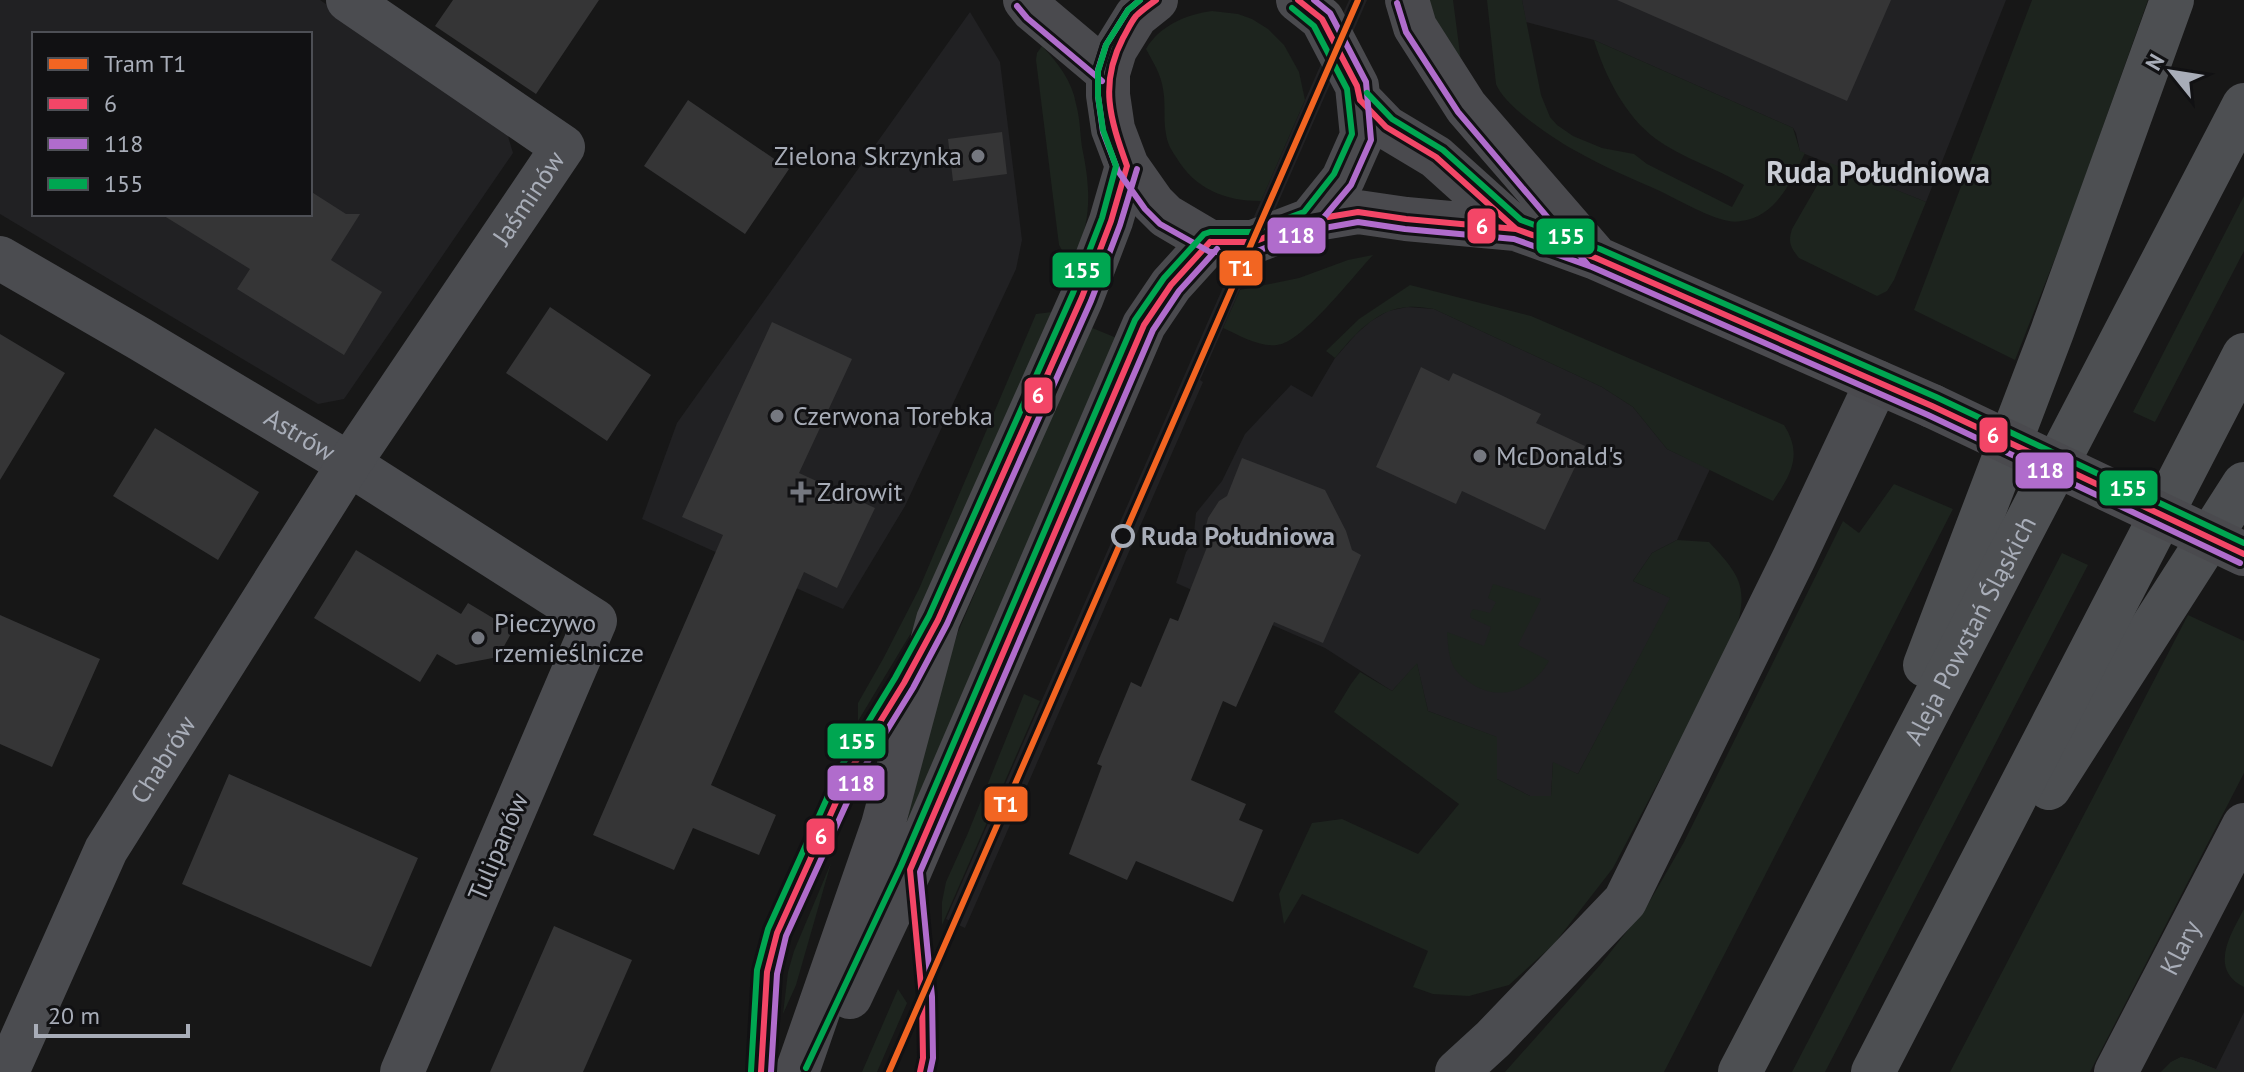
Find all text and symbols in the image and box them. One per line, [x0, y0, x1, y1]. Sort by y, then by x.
legend [32, 32, 312, 216]
north arrow [2132, 32, 2212, 112]
text: Tram T1 [104, 48, 186, 79]
text: N [2139, 49, 2170, 75]
text: 6 [104, 88, 117, 119]
text: 118 [104, 128, 143, 159]
place label: Zielona Skrzynka [774, 139, 962, 172]
street label: Jaśminów [484, 144, 572, 252]
marker: Zielona Skrzynka [969, 147, 987, 165]
district label: Ruda Południowa [1766, 152, 1990, 191]
text: 155 [104, 168, 143, 199]
line badge: 6 [1466, 207, 1497, 245]
text: 6 [1476, 212, 1488, 240]
line badge: 118 [1266, 216, 1327, 255]
line badge: 155 [1535, 217, 1596, 256]
text: 118 [1277, 221, 1315, 249]
text: 155 [1547, 222, 1585, 250]
line badge: T1 [1218, 249, 1264, 287]
line badge: 155 [1051, 251, 1112, 289]
text: T1 [1229, 254, 1253, 282]
text: 155 [1063, 256, 1101, 284]
line badge: 6 [1023, 376, 1054, 415]
text: 6 [1032, 381, 1044, 409]
place label: Czerwona Torebka [793, 399, 993, 432]
street label: Astrów [259, 400, 341, 468]
marker: Czerwona Torebka [768, 407, 786, 425]
line badge: 6 [1978, 416, 2009, 454]
text: 6 [1987, 421, 1999, 449]
place label: McDonald's [1496, 439, 1623, 472]
marker: McDonald's [1471, 447, 1489, 465]
line badge: 118 [2014, 451, 2075, 490]
text: 118 [2026, 456, 2064, 484]
line badge: 155 [2098, 469, 2159, 507]
text: 155 [2109, 474, 2147, 502]
place label: Zdrowit [817, 475, 903, 508]
marker: Zdrowit [792, 483, 810, 501]
street label: Aleja Powstań Śląskich [1896, 510, 2043, 750]
place label: Ruda Południowa [1141, 519, 1335, 552]
marker: Ruda Południowa [1112, 525, 1134, 547]
place label: Pieczywo rzemieślnicze [494, 606, 644, 669]
marker: Pieczywo rzemieślnicze [469, 629, 487, 647]
street label: Chabrów [123, 709, 203, 809]
line badge: 155 [826, 722, 887, 760]
text: 155 [838, 727, 876, 755]
line badge: 118 [826, 764, 886, 802]
text: 118 [837, 769, 875, 797]
line badge: T1 [983, 785, 1029, 823]
street label: Tulipanów [460, 788, 535, 906]
text: T1 [994, 790, 1018, 818]
line badge: 6 [805, 817, 836, 856]
text: 6 [815, 822, 827, 850]
street label: Klary [2152, 914, 2208, 981]
scale bar [36, 988, 188, 1038]
text: 20 m [48, 1000, 100, 1031]

